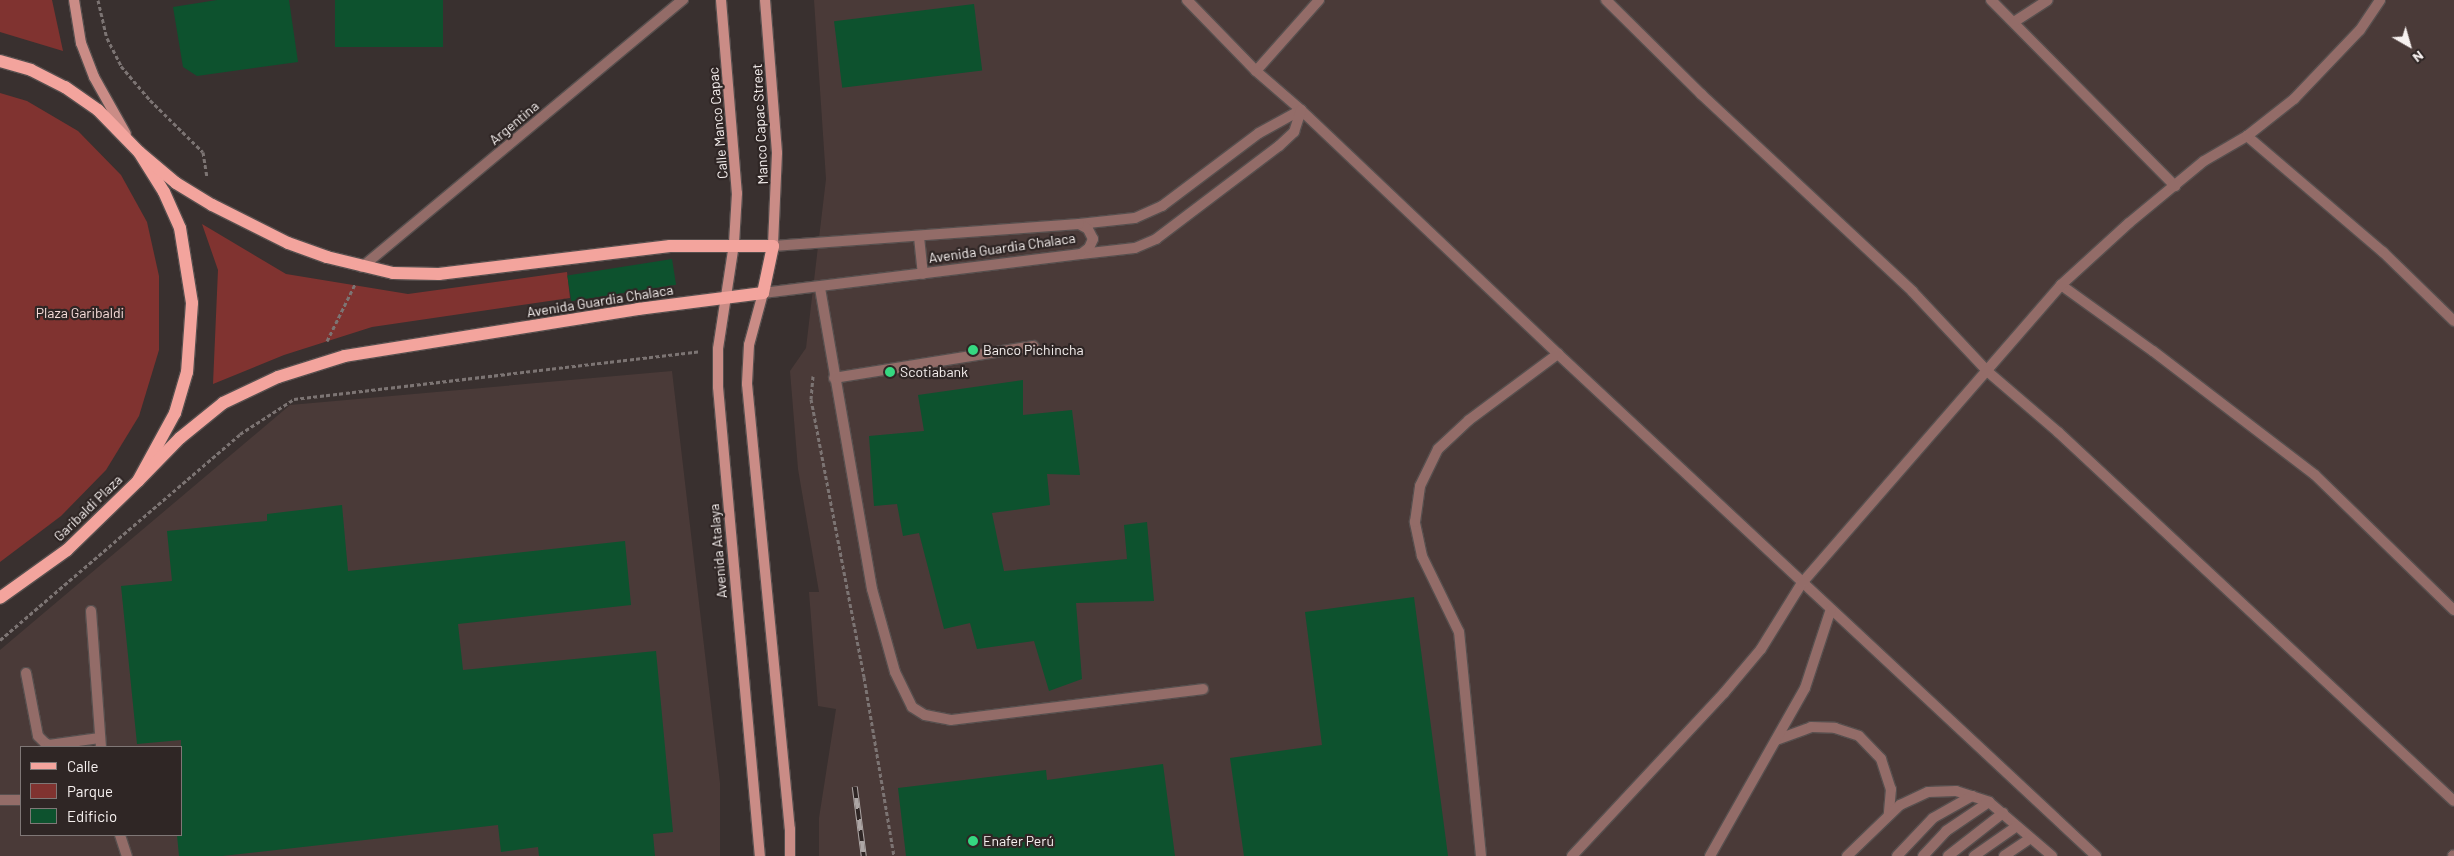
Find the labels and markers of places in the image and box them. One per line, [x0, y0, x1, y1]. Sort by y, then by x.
place label: Banco Pichincha [983, 342, 1084, 358]
marker: Banco Pichincha [967, 344, 979, 356]
place label: Scotiabank [900, 364, 968, 380]
marker: Scotiabank [884, 366, 896, 378]
place label: Enafer Perú [983, 833, 1054, 849]
marker: Enafer Perú [967, 835, 979, 847]

